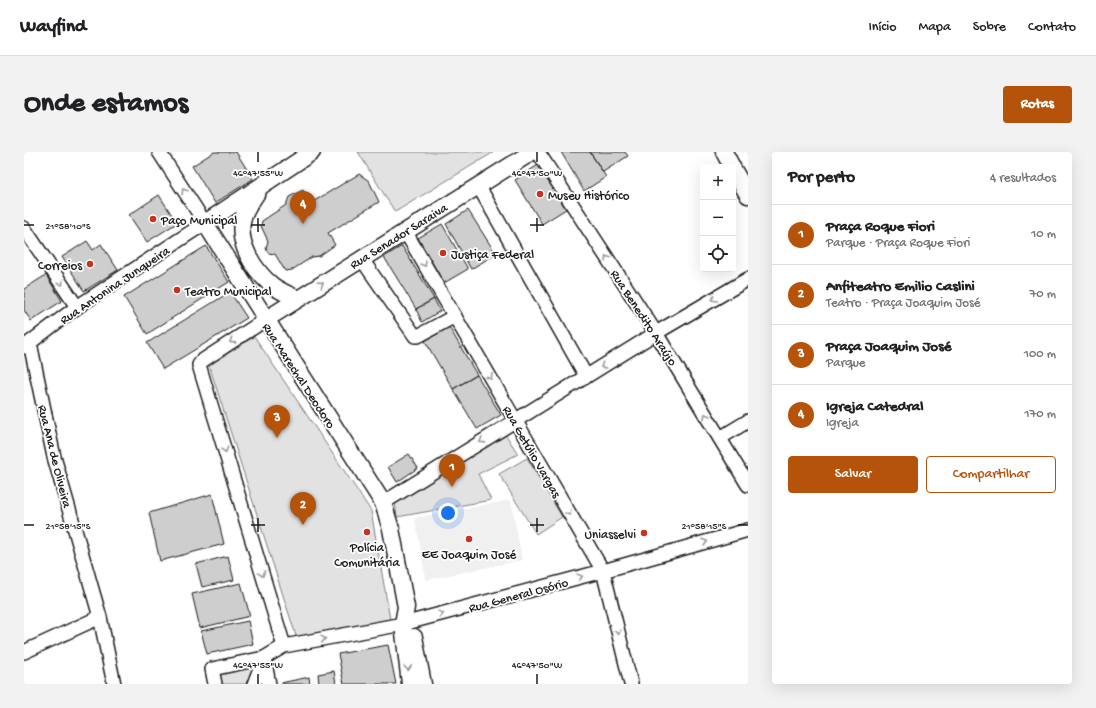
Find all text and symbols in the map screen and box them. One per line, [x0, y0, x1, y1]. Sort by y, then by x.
text: Wayfind [20, 16, 86, 39]
text: Início [868, 19, 897, 36]
text: Mapa [919, 19, 951, 36]
text: Sobre [973, 19, 1006, 36]
text: Contato [1028, 19, 1076, 36]
button: Rotas [1003, 86, 1072, 123]
text: Onde estamos [24, 88, 188, 121]
map controls [700, 164, 736, 272]
button: + [700, 164, 736, 200]
text: 46°47'55"W [233, 168, 283, 180]
text: 46°47'50"W [512, 168, 563, 180]
text: Por perto [788, 168, 855, 188]
text: 4 resultados [990, 171, 1056, 186]
one-way arrow [182, 188, 189, 195]
marker: Museu Histórico [535, 189, 545, 199]
place label: Museu Histórico [548, 189, 630, 204]
pin: 4 [290, 191, 316, 224]
button: − [700, 200, 736, 236]
street label: Rua Senador Saraiva [348, 201, 452, 273]
marker: Paço Municipal [148, 214, 158, 224]
place label: Paço Municipal [160, 214, 238, 229]
text: Praça Roque Fiori [826, 218, 935, 236]
text: 21°58'10"S [45, 221, 91, 233]
text: 1 [798, 227, 804, 242]
text: 10 m [1031, 227, 1056, 242]
button: locate [700, 236, 736, 272]
text: Parque · Praça Roque Fiori [826, 236, 970, 251]
street label: Rua Antonina Junqueira [58, 243, 174, 328]
marker: Justiça Federal [438, 248, 448, 258]
place label: Justiça Federal [451, 248, 534, 263]
one-way arrow [604, 255, 612, 262]
place label: Correios [38, 259, 83, 274]
marker: Correios [85, 259, 95, 269]
one-way arrow [420, 260, 427, 267]
street label: Rua Benedito Araújo [606, 268, 680, 369]
text: Anfiteatro Emilio Caslini [826, 278, 975, 296]
one-way arrow [56, 279, 64, 286]
one-way arrow [317, 281, 324, 288]
marker: Teatro Municipal [172, 285, 182, 295]
place label: Teatro Municipal [184, 285, 272, 300]
text: 2 [798, 287, 804, 302]
text: 70 m [1030, 287, 1056, 302]
one-way arrow [711, 294, 718, 302]
text: Teatro · Praça Joaquim José [826, 296, 981, 311]
street label: Rua Marechal Deodoro [258, 321, 338, 432]
one-way arrow [229, 336, 236, 344]
text: Praça Joaquim José [826, 338, 951, 356]
text: 3 [798, 347, 804, 362]
text: 100 m [1024, 347, 1056, 362]
text: Parque [826, 356, 866, 371]
one-way arrow [600, 361, 607, 369]
one-way arrow [485, 373, 492, 380]
text: Igreja Catedral [826, 398, 924, 416]
street label: Rua Ana de Oliveira [34, 404, 74, 510]
street label: Rua Getúlio Vargas [498, 404, 564, 502]
pin: 3 [264, 405, 290, 438]
text: 4 [798, 407, 804, 422]
text: 170 m [1024, 407, 1056, 422]
one-way arrow [704, 413, 711, 420]
text: Igreja [826, 416, 859, 431]
one-way arrow [479, 436, 486, 443]
one-way arrow [220, 446, 229, 453]
pin: 1 [439, 454, 465, 487]
button: Salvar [788, 456, 918, 493]
button: Compartilhar [926, 456, 1056, 493]
pin: 2 [290, 492, 316, 525]
your location [438, 503, 458, 523]
one-way arrow [565, 509, 572, 516]
text: 21°58'15"S [46, 521, 91, 533]
text: 21°58'15"S [682, 521, 727, 533]
marker: Polícia Comunitária [362, 527, 372, 537]
place label: Uniasselvi [585, 528, 636, 543]
marker: Uniasselvi [639, 528, 649, 538]
marker: EE Joaquim José [464, 534, 474, 544]
one-way arrow [702, 538, 709, 547]
place label: Polícia Comunitária [334, 541, 400, 571]
place label: EE Joaquim José [422, 548, 516, 563]
one-way arrow [257, 571, 266, 578]
one-way arrow [576, 573, 583, 582]
street label: Rua General Osório [467, 576, 570, 617]
one-way arrow [438, 611, 444, 619]
one-way arrow [614, 629, 622, 635]
one-way arrow [320, 635, 326, 644]
text: 46°47'55"W [233, 660, 283, 672]
text: 46°47'50"W [512, 660, 563, 672]
one-way arrow [403, 665, 412, 671]

